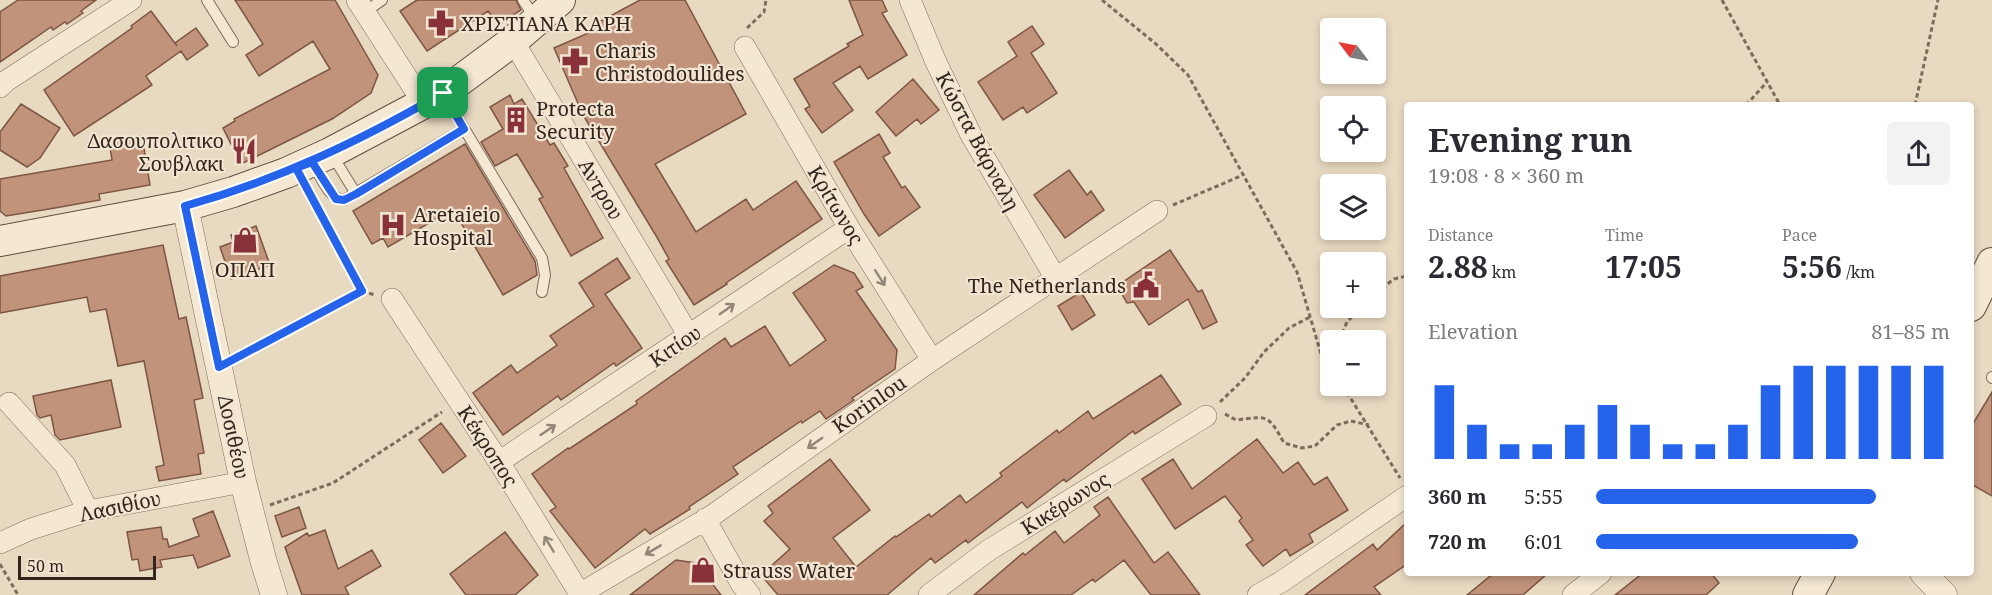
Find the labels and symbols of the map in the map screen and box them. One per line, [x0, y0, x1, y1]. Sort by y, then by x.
pharmacy icon: ΧΡΙΣΤΙΑΝΑ ΚΑΡΗ [426, 8, 456, 38]
place label: ΧΡΙΣΤΙΑΝΑ ΚΑΡΗ [461, 10, 631, 37]
north arrow [1320, 18, 1386, 84]
place label: Charis Christodoulides [595, 37, 745, 87]
pharmacy icon: Charis Christodoulides [560, 46, 590, 76]
pin [417, 67, 468, 118]
street label: Κώστα Βάρναλη [930, 67, 1026, 215]
place label: Protecta Security [536, 95, 615, 145]
building icon: Protecta Security [501, 105, 531, 135]
place label: Δασουπολιτικο Σουβλακι [87, 127, 224, 177]
restaurant icon: Δασουπολιτικο Σουβλακι [229, 136, 259, 166]
street label: Αντρου [572, 153, 630, 225]
street label: Κρίτωνος [802, 160, 870, 250]
place label: Aretaieio Hospital [413, 201, 501, 251]
hospital icon: Aretaieio Hospital [378, 210, 408, 240]
shop icon: ΟΠΑΠ [230, 225, 260, 255]
place label: ΟΠΑΠ [215, 256, 275, 283]
one-way arrow [875, 269, 887, 286]
public building icon: The Netherlands [1131, 270, 1161, 300]
place label: The Netherlands [968, 272, 1126, 299]
one-way arrow [719, 303, 735, 315]
street label: Κιτίου [644, 319, 706, 373]
street label: Korinlou [827, 369, 912, 439]
street label: Δοσιθέου [212, 393, 256, 481]
street label: Κέκροπος [452, 400, 524, 492]
one-way arrow [539, 424, 556, 436]
one-way arrow [808, 436, 824, 449]
street label: Κικέρωνος [1016, 465, 1114, 541]
street label: Λασιθίου [77, 484, 163, 528]
one-way arrow [543, 536, 555, 553]
one-way arrow [645, 545, 662, 557]
scale bar [18, 553, 156, 580]
shop icon: Strauss Water [688, 555, 718, 585]
place label: Strauss Water [723, 557, 856, 584]

